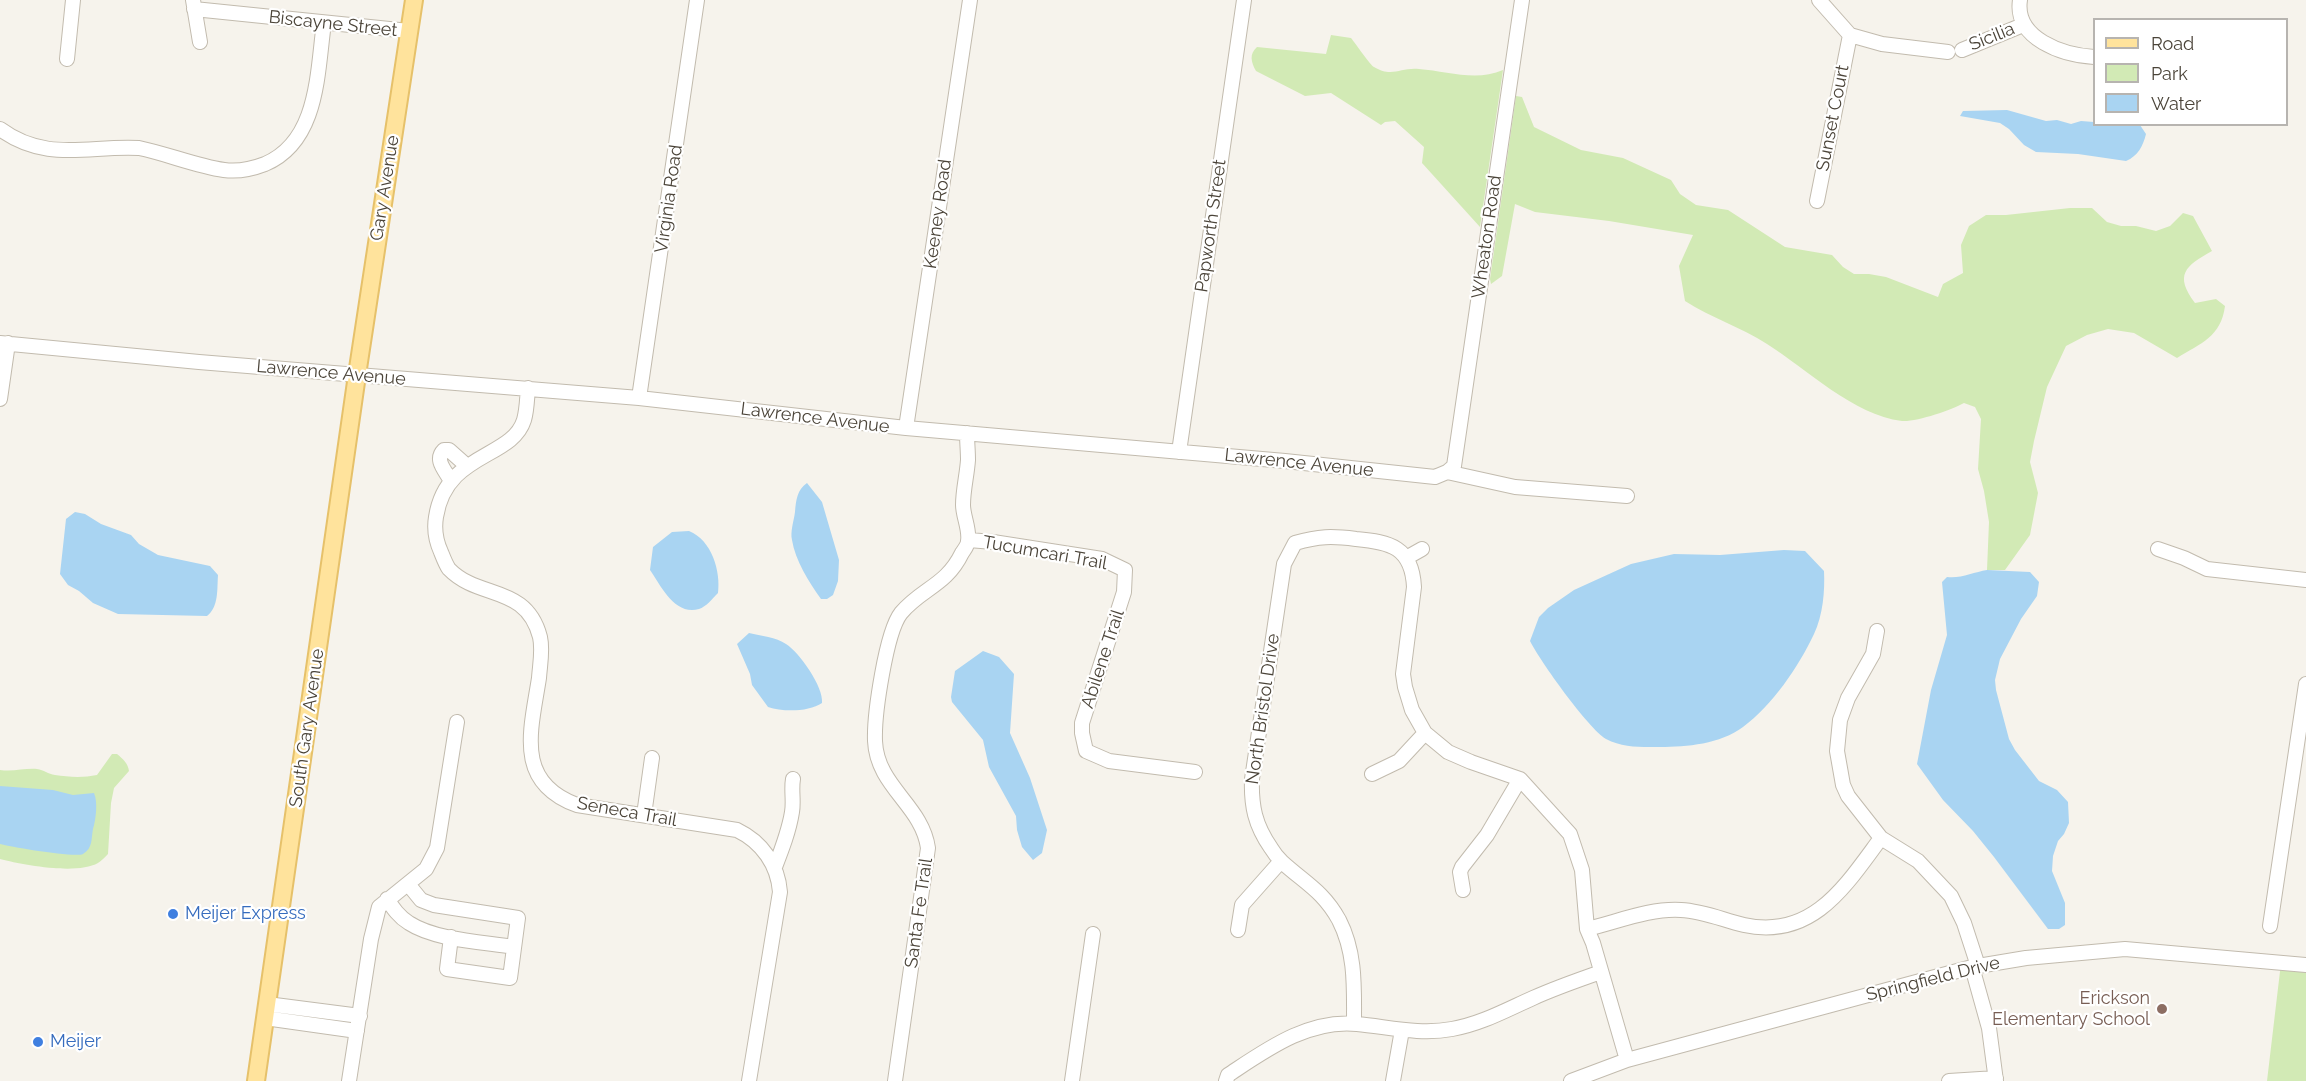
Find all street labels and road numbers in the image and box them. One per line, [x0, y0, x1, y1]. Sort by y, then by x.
street label: Biscayne Street [268, 7, 398, 41]
street label: Sicilia [1966, 18, 2018, 56]
street label: Sunset Court [1812, 63, 1854, 173]
street label: Gary Avenue [366, 134, 404, 242]
street label: Virginia Road [651, 143, 687, 255]
street label: Keeney Road [920, 158, 956, 270]
street label: Papworth Street [1191, 158, 1231, 294]
street label: Wheaton Road [1468, 174, 1506, 300]
street label: Lawrence Avenue [255, 356, 407, 390]
street label: Lawrence Avenue [739, 398, 891, 438]
street label: Lawrence Avenue [1223, 444, 1375, 482]
street label: Tucumcari Trail [981, 531, 1109, 575]
street label: Abilene Trail [1077, 607, 1129, 711]
street label: North Bristol Drive [1242, 632, 1284, 786]
street label: South Gary Avenue [285, 647, 329, 809]
street label: Seneca Trail [575, 793, 679, 831]
street label: Santa Fe Trail [901, 857, 937, 969]
street label: Springfield Drive [1864, 952, 2002, 1006]

